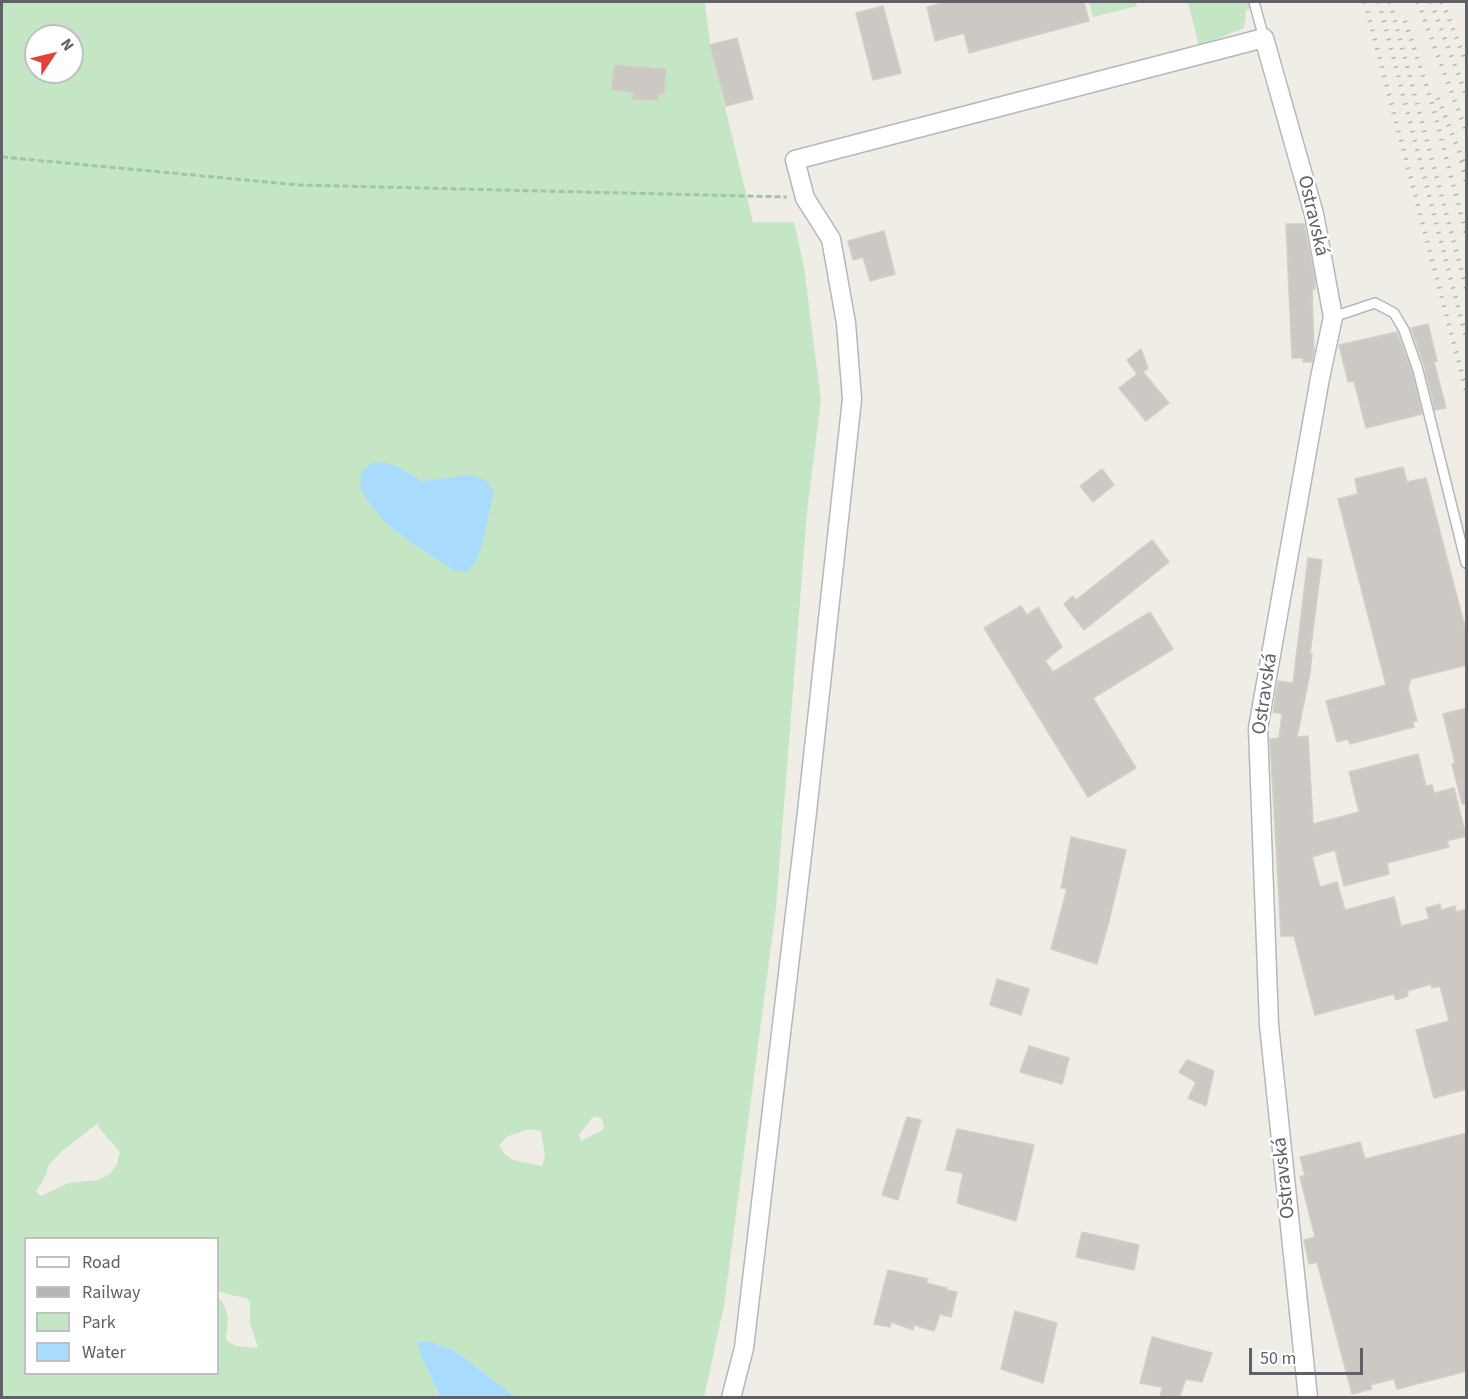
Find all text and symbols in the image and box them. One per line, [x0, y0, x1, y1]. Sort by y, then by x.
north arrow [24, 24, 84, 84]
text: N [55, 34, 79, 55]
street label: Ostravská [1291, 173, 1333, 259]
street label: Ostravská [1248, 652, 1284, 736]
street label: Ostravská [1269, 1136, 1301, 1220]
legend [24, 1237, 219, 1375]
text: Road [82, 1250, 121, 1275]
text: Railway [82, 1280, 141, 1305]
text: Park [82, 1310, 116, 1335]
scale bar [1252, 1336, 1366, 1374]
text: Water [82, 1340, 126, 1365]
text: 50 m [1260, 1346, 1296, 1371]

